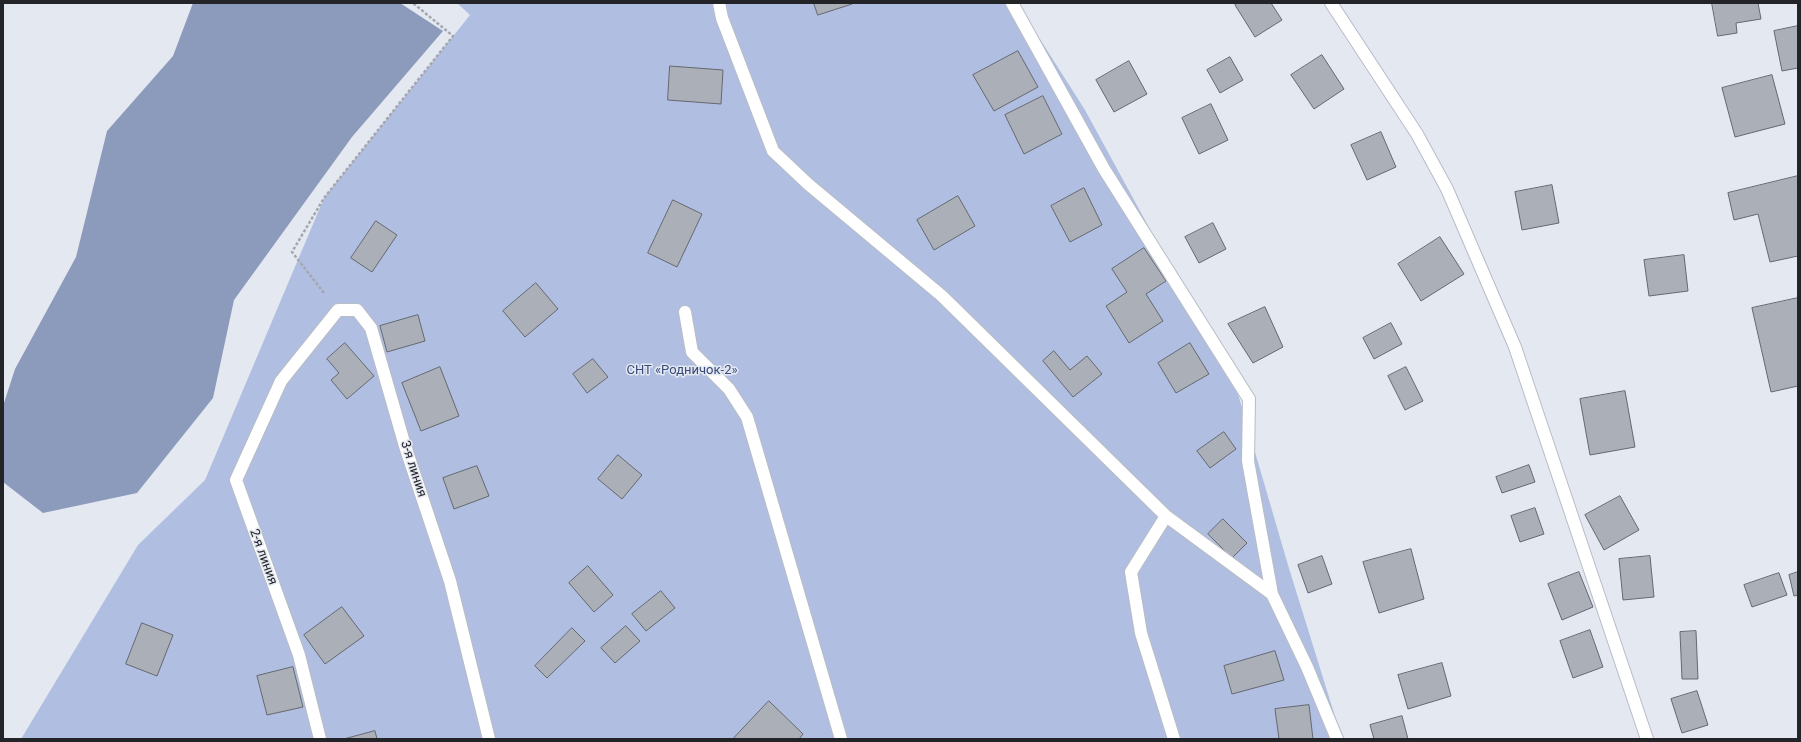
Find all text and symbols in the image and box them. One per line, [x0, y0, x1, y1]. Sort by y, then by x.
park label: СНТ «Родничок-2» [626, 363, 738, 379]
street label: 3-я линия [397, 439, 429, 499]
street label: 2-я линия [246, 527, 280, 587]

